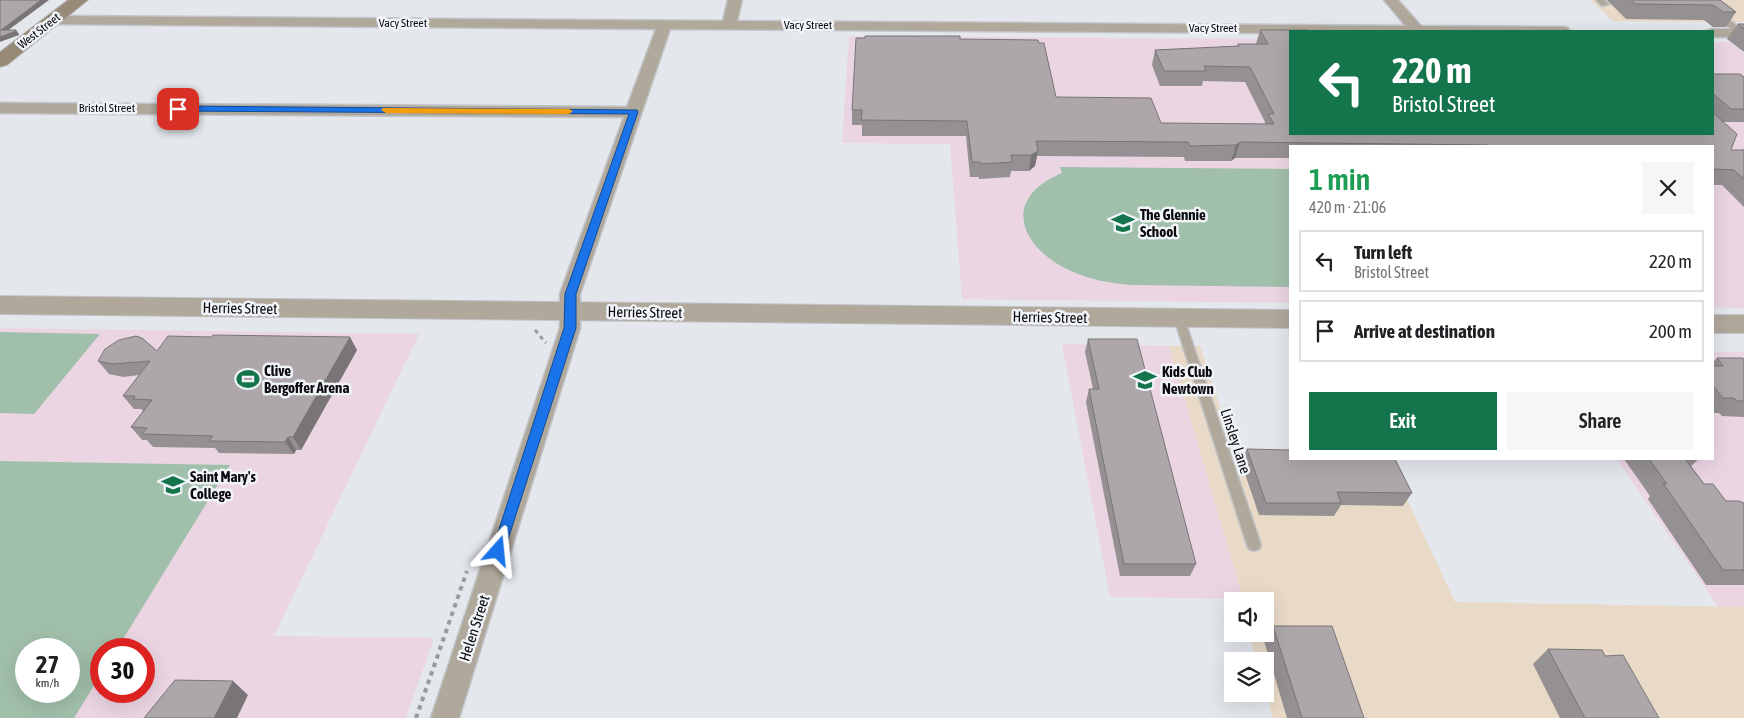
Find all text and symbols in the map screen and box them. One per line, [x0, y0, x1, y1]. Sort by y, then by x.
street label: West Street [15, 10, 63, 52]
street label: Vacy Street [379, 16, 428, 30]
street label: Vacy Street [784, 18, 833, 32]
street label: Vacy Street [1189, 21, 1238, 35]
icon: left [1309, 50, 1374, 115]
text: 220 m [1392, 50, 1471, 90]
pin [157, 88, 199, 130]
text: Bristol Street [1392, 91, 1495, 117]
icon: arrive [164, 95, 192, 123]
street label: Bristol Street [79, 101, 136, 115]
text: 1 min [1309, 162, 1370, 196]
button: close [1642, 162, 1694, 214]
text: 420 m · 21:06 [1309, 198, 1386, 216]
place label: The Glennie School [1140, 206, 1206, 240]
school or university icon: The Glennie School [1110, 210, 1136, 236]
text: Turn left [1354, 241, 1412, 263]
icon: left [1311, 247, 1339, 275]
text: 220 m [1649, 250, 1692, 272]
text: Bristol Street [1354, 263, 1429, 281]
street label: Herries Street [202, 299, 278, 317]
street label: Herries Street [607, 303, 683, 321]
street label: Herries Street [1012, 308, 1088, 326]
icon: arrive [1311, 317, 1339, 345]
text: Arrive at destination [1354, 320, 1495, 342]
text: 200 m [1649, 320, 1692, 342]
place label: Clive Bergoffer Arena [264, 362, 349, 396]
place label: Kids Club Newtown [1162, 363, 1214, 397]
sports icon: Clive Bergoffer Arena [235, 366, 261, 392]
school or university icon: Kids Club Newtown [1132, 367, 1158, 393]
button: Exit [1309, 392, 1497, 450]
button: Share [1507, 392, 1694, 450]
street label: Linsley Lane [1217, 406, 1255, 476]
place label: Saint Mary's College [190, 468, 256, 502]
school or university icon: Saint Mary's College [160, 472, 186, 498]
position arrow [471, 524, 523, 576]
map controls [1224, 592, 1274, 702]
button: sound [1224, 592, 1274, 642]
street label: Helen Street [455, 593, 493, 663]
speed limit sign: 30 [90, 638, 155, 703]
text: 27 [36, 650, 59, 678]
button: layers [1224, 652, 1274, 702]
text: km/h [36, 676, 59, 690]

